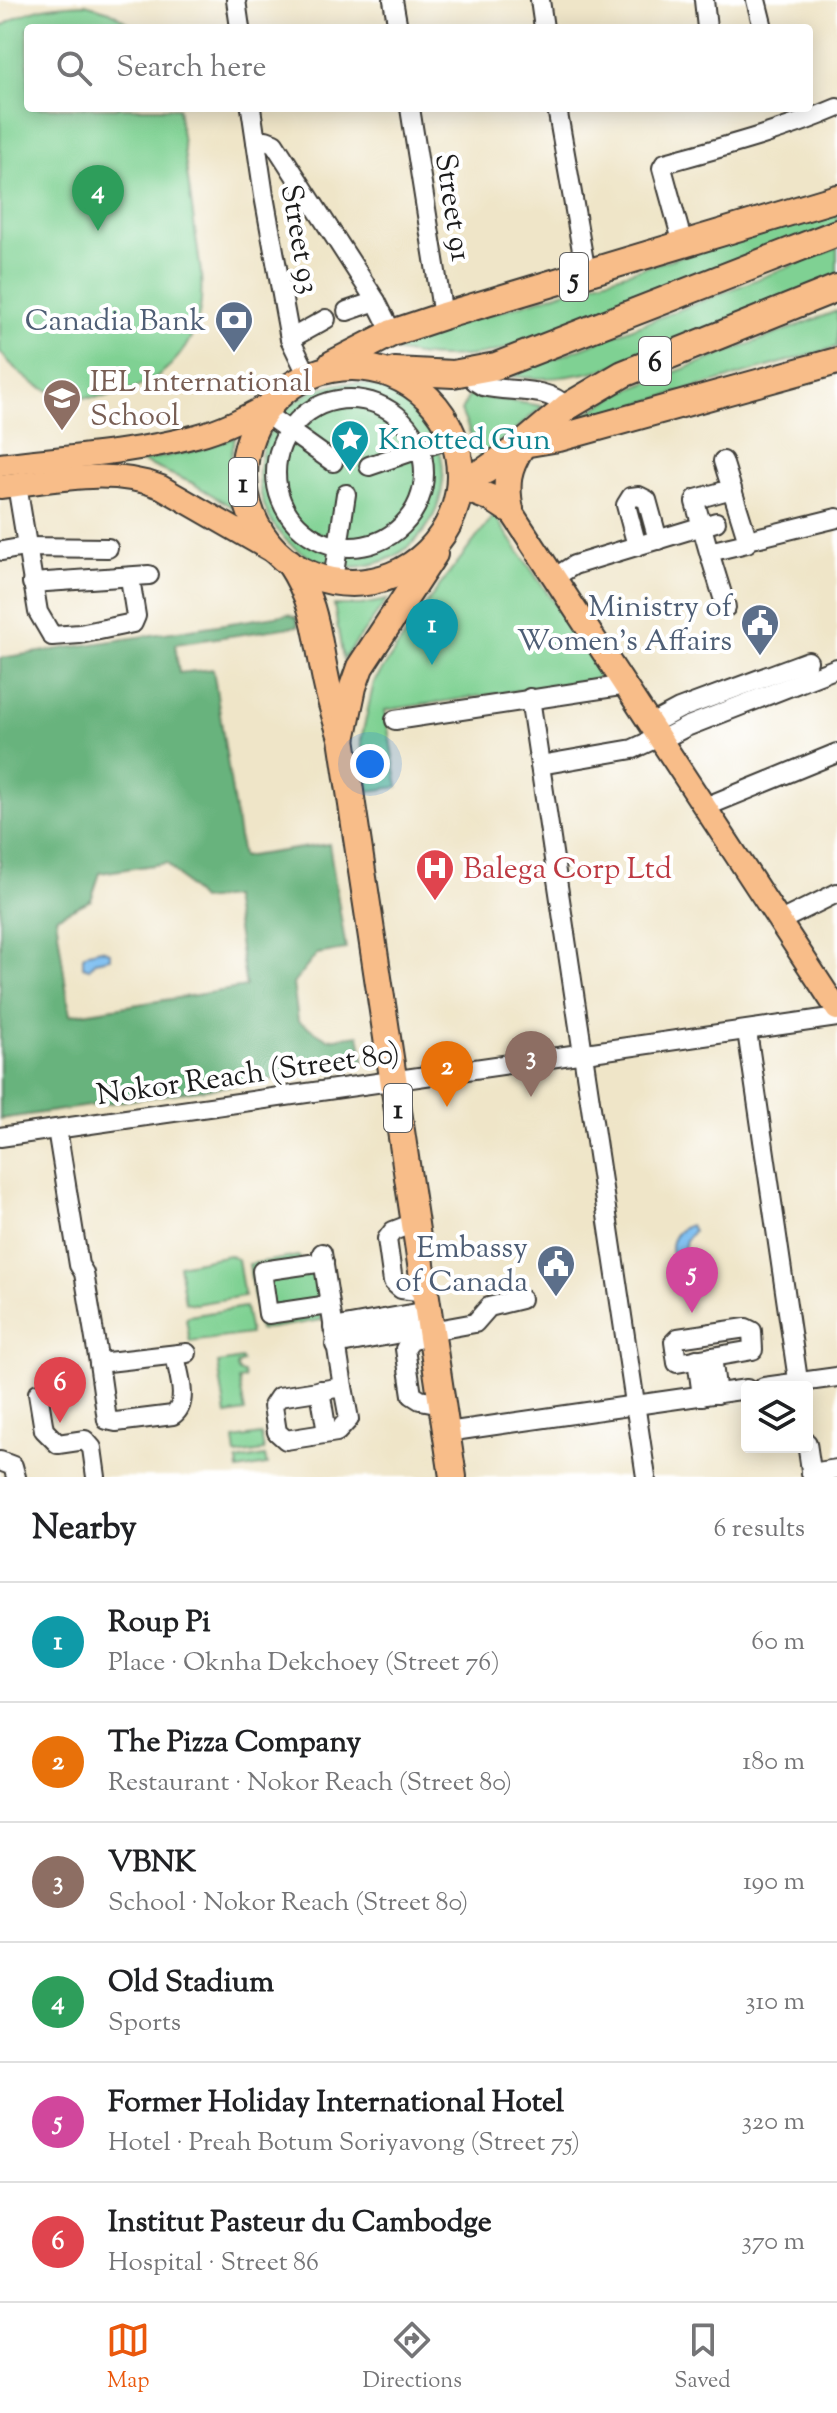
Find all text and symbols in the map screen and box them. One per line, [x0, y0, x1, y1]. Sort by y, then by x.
search box [24, 24, 813, 112]
icon: search [52, 46, 96, 90]
text: Search here [116, 47, 266, 90]
street label: Street 91 [422, 150, 481, 264]
pin: 4 [72, 165, 124, 231]
street label: Street 93 [268, 181, 329, 298]
road number: 5 [560, 253, 588, 301]
bank icon: Canadia Bank [213, 299, 255, 354]
place label: Canadia Bank [25, 301, 206, 344]
road number: 6 [639, 337, 671, 385]
place label: IEL International School [90, 362, 311, 439]
school or university icon: IEL International School [41, 377, 83, 432]
place icon: Knotted Gun [329, 418, 371, 473]
place label: Knotted Gun [378, 420, 551, 463]
road number: 1 [229, 458, 257, 506]
place label: Ministry of Women's Affairs [517, 587, 734, 664]
pin: 1 [406, 599, 458, 665]
public building icon: Ministry of Women's Affairs [739, 602, 781, 657]
your location [350, 744, 390, 784]
hospital icon: Balega Corp Ltd [414, 847, 456, 902]
place label: Balega Corp Ltd [463, 849, 672, 892]
pin: 3 [505, 1031, 557, 1097]
street label: Nokor Reach (Street 80) [94, 1033, 403, 1118]
pin: 2 [421, 1041, 473, 1107]
road number: 1 [384, 1084, 412, 1132]
place label: Embassy of Canada [395, 1228, 528, 1305]
public building icon: Embassy of Canada [535, 1243, 577, 1298]
pin: 5 [666, 1247, 718, 1313]
pin: 6 [34, 1357, 86, 1423]
map controls [741, 1381, 813, 1453]
button: layers [741, 1381, 813, 1453]
text: Nearby [32, 1505, 137, 1554]
text: 6 results [713, 1511, 805, 1548]
text: Roup Pi [108, 1602, 210, 1645]
text: 1 [54, 1624, 62, 1661]
text: 60 m [751, 1624, 805, 1661]
text: Place · Oknha Dekchoey (Street 76) [108, 1645, 500, 1682]
text: The Pizza Company [108, 1722, 361, 1765]
text: 2 [52, 1744, 64, 1781]
text: 180 m [742, 1744, 805, 1781]
text: Restaurant · Nokor Reach (Street 80) [108, 1765, 512, 1802]
text: VBNK [108, 1842, 196, 1885]
text: 3 [53, 1864, 63, 1901]
text: 190 m [743, 1864, 805, 1901]
text: School · Nokor Reach (Street 80) [108, 1885, 468, 1922]
text: Old Stadium [108, 1962, 274, 2005]
text: 4 [51, 1984, 65, 2021]
text: 310 m [745, 1984, 805, 2021]
text: Sports [108, 2005, 181, 2042]
text: Former Holiday International Hotel [108, 2082, 564, 2125]
text: 5 [54, 2104, 62, 2141]
text: 320 m [742, 2104, 805, 2141]
text: Hotel · Preah Botum Soriyavong (Street 75) [108, 2125, 580, 2162]
text: Institut Pasteur du Cambodge [108, 2202, 492, 2245]
text: 6 [52, 2224, 64, 2261]
text: 370 m [741, 2224, 805, 2261]
text: Hospital · Street 86 [108, 2245, 319, 2282]
tab: Map [106, 2318, 150, 2398]
tab: Directions [363, 2318, 462, 2398]
tab: Saved [674, 2318, 731, 2398]

